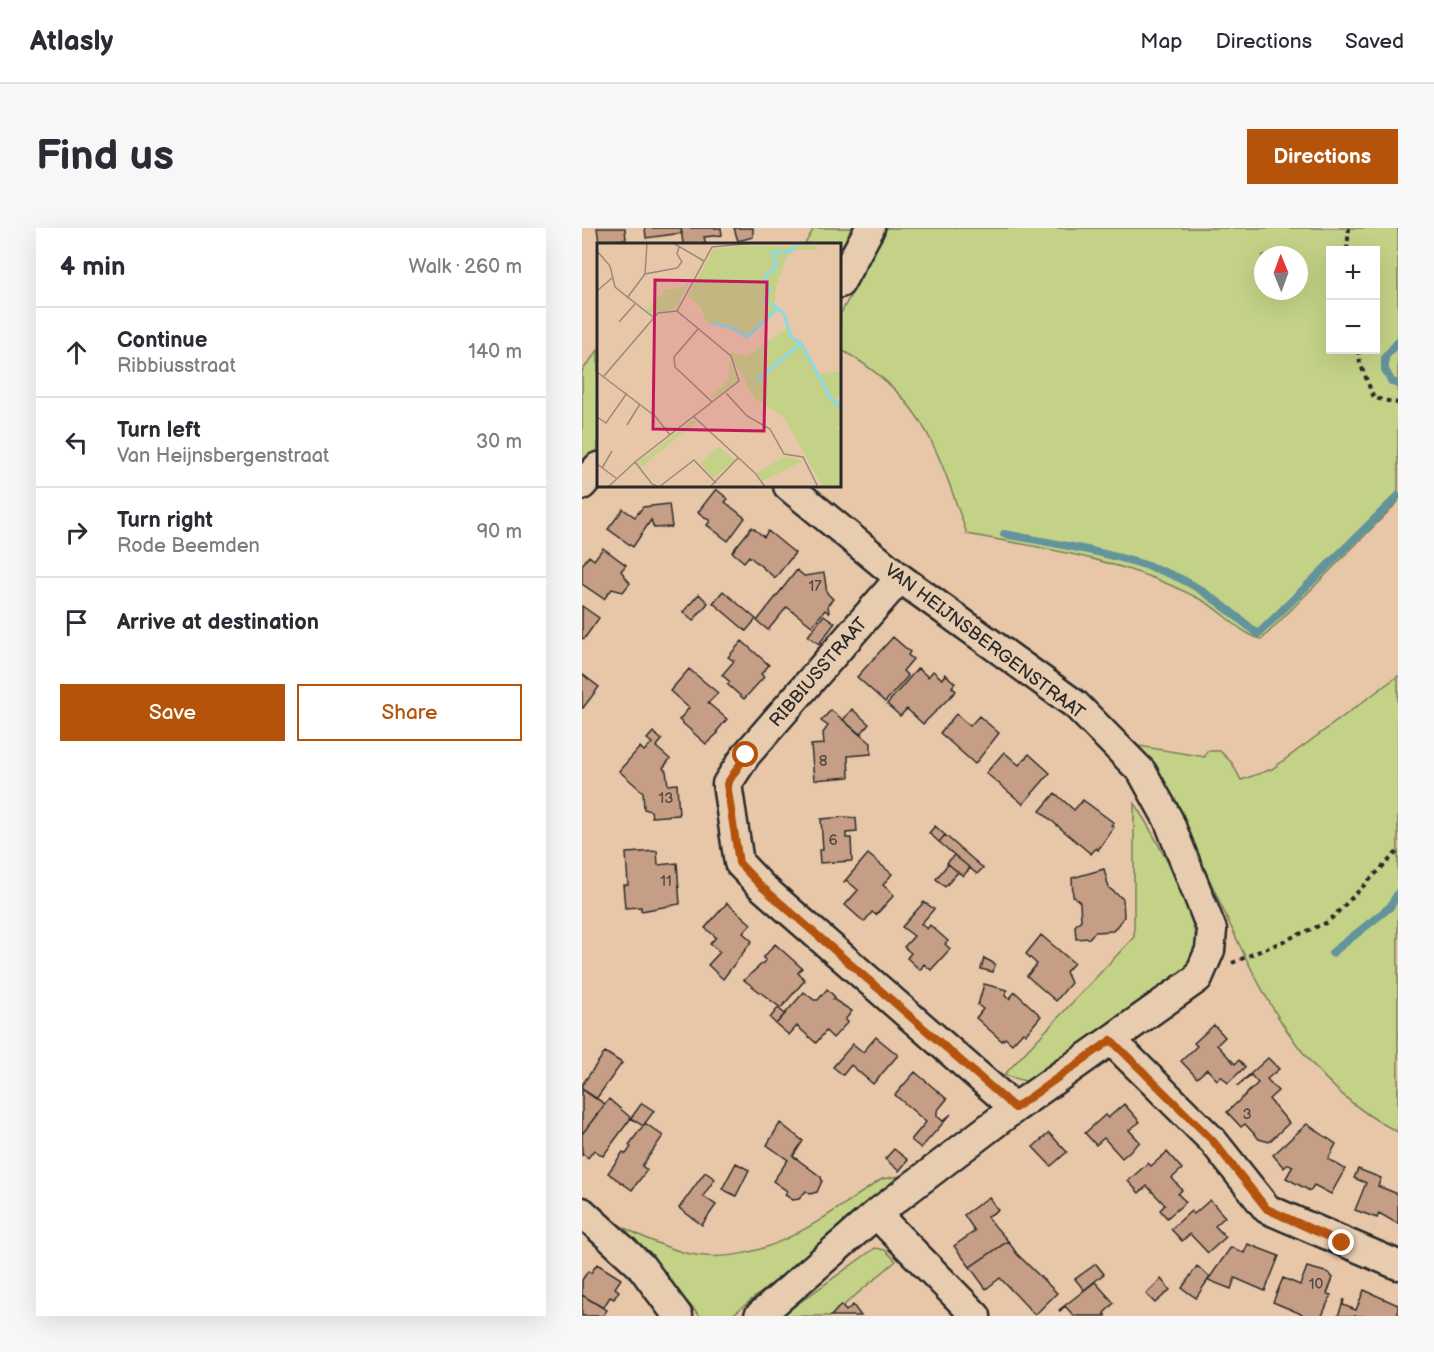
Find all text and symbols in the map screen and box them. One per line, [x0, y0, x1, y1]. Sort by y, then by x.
text: Atlasly [30, 25, 113, 58]
text: Map [1140, 29, 1183, 54]
text: Directions [1216, 29, 1312, 54]
text: Saved [1345, 29, 1404, 54]
button: Directions [1247, 129, 1398, 184]
text: Find us [36, 131, 174, 182]
inset map [597, 243, 842, 488]
north arrow [1254, 246, 1308, 300]
map controls [1326, 246, 1380, 354]
button: + [1326, 246, 1380, 300]
text: 4 min [60, 252, 125, 283]
text: Walk · 260 m [409, 255, 522, 279]
button: − [1326, 300, 1380, 354]
text: Continue [117, 327, 207, 354]
icon: ahead [60, 336, 93, 369]
text: 140 m [468, 340, 522, 364]
text: Ribbiusstraat [117, 354, 236, 378]
text: Turn left [117, 417, 201, 444]
icon: left [60, 426, 93, 459]
text: 30 m [476, 430, 522, 454]
text: Van Heijnsbergenstraat [117, 444, 329, 468]
text: Turn right [117, 507, 213, 534]
icon: right [60, 516, 93, 549]
text: 90 m [477, 520, 522, 544]
text: Rode Beemden [117, 534, 260, 558]
street label: VAN HEIJNSBERGENSTRAAT [881, 559, 1089, 724]
house number: 17 [808, 577, 822, 596]
icon: arrive [60, 606, 93, 639]
text: Arrive at destination [117, 609, 319, 636]
street label: RIBBIUSSTRAAT [765, 613, 872, 731]
button: Save [60, 684, 285, 741]
button: Share [297, 684, 522, 741]
route start [732, 741, 758, 767]
house number: 8 [819, 752, 828, 771]
house number: 13 [658, 789, 674, 808]
house number: 6 [828, 831, 838, 850]
house number: 11 [660, 872, 672, 891]
house number: 3 [1242, 1105, 1252, 1124]
route end [1328, 1229, 1354, 1255]
house number: 10 [1309, 1275, 1323, 1294]

